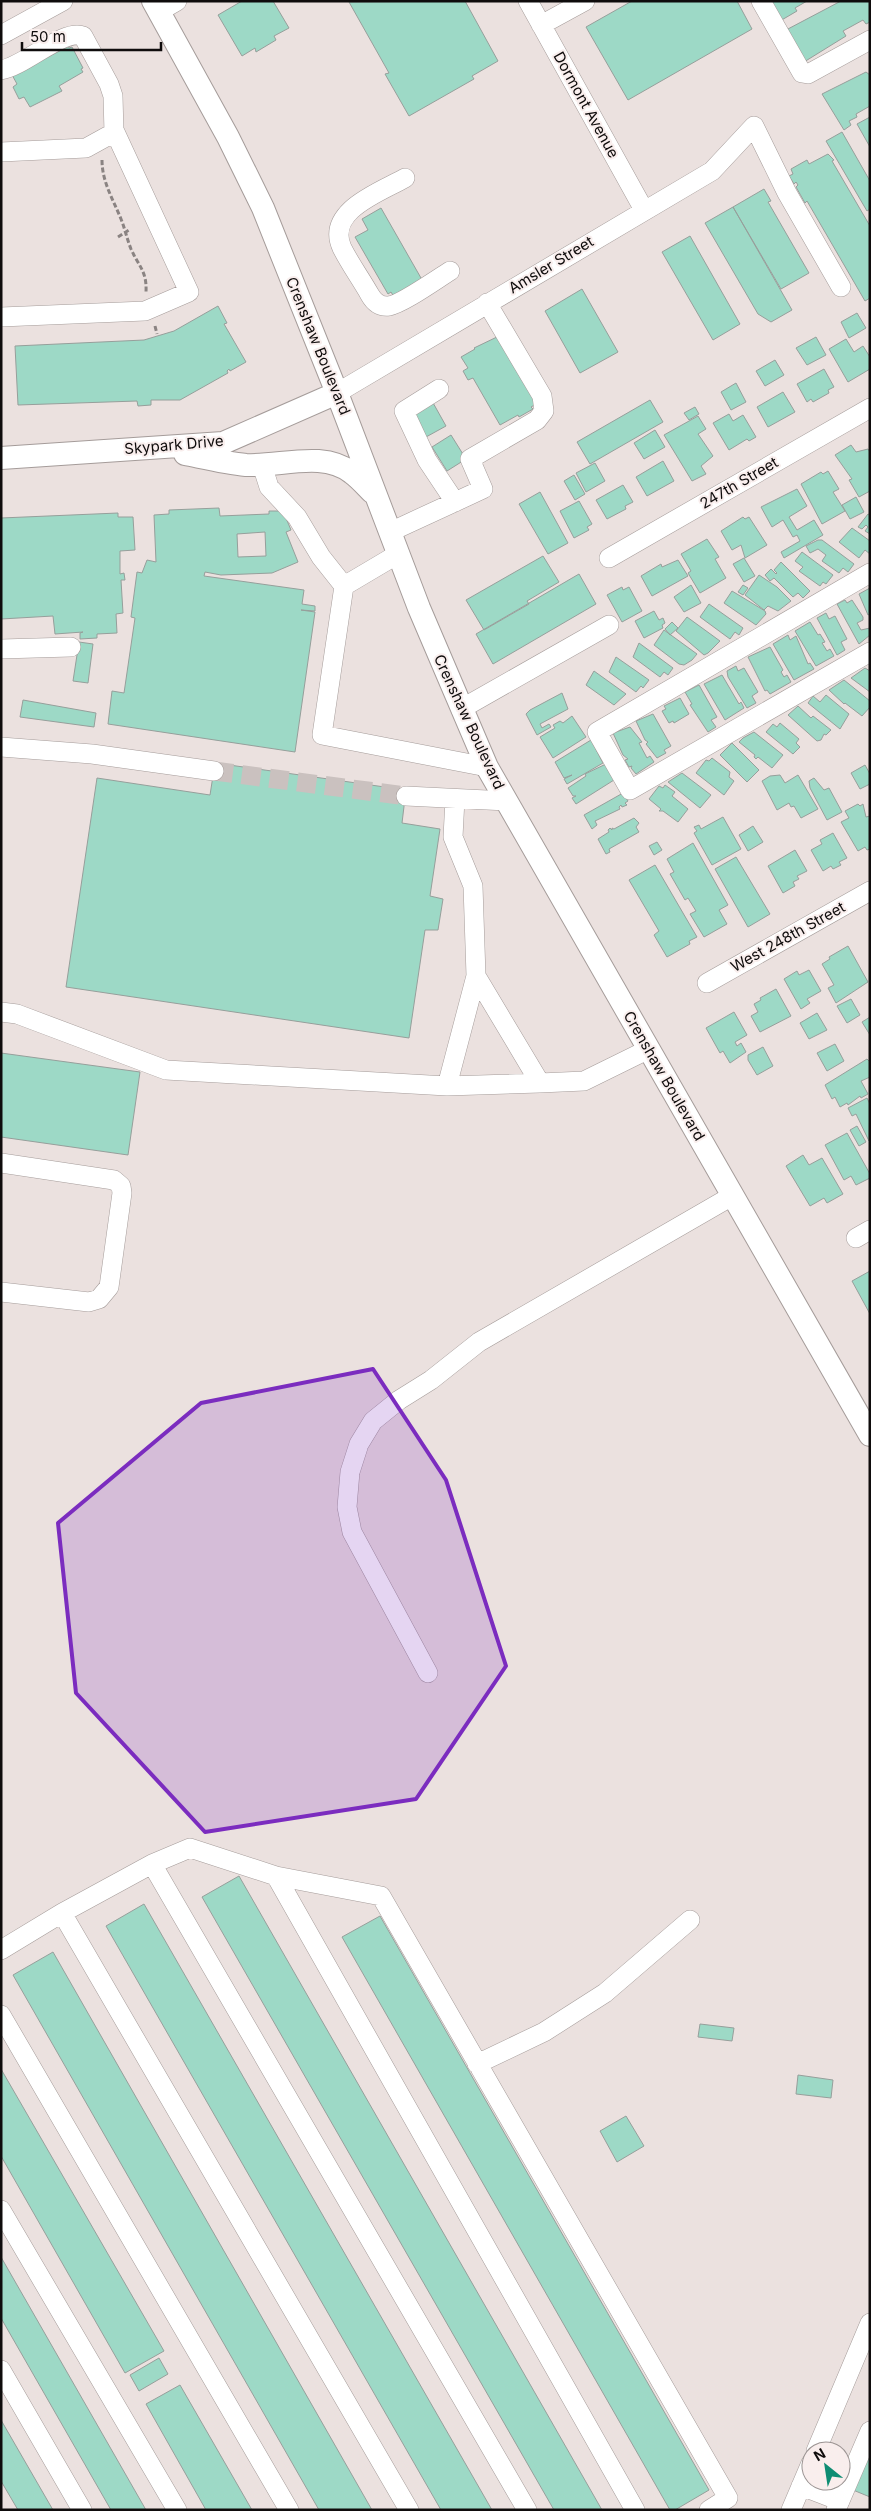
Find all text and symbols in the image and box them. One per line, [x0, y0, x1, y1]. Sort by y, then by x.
scale bar [22, 20, 161, 52]
text: 50 m [30, 27, 66, 46]
street label: Dormont Avenue [549, 48, 623, 161]
street label: Amsler Street [505, 232, 597, 297]
street label: Crenshaw Boulevard [282, 274, 355, 417]
street label: Skypark Drive [124, 431, 224, 458]
street label: 247th Street [696, 452, 781, 513]
street label: Crenshaw Boulevard [430, 651, 509, 792]
street label: West 248th Street [727, 897, 848, 976]
street label: Crenshaw Boulevard [620, 1007, 709, 1144]
north arrow [801, 2441, 851, 2491]
text: N [810, 2444, 828, 2464]

